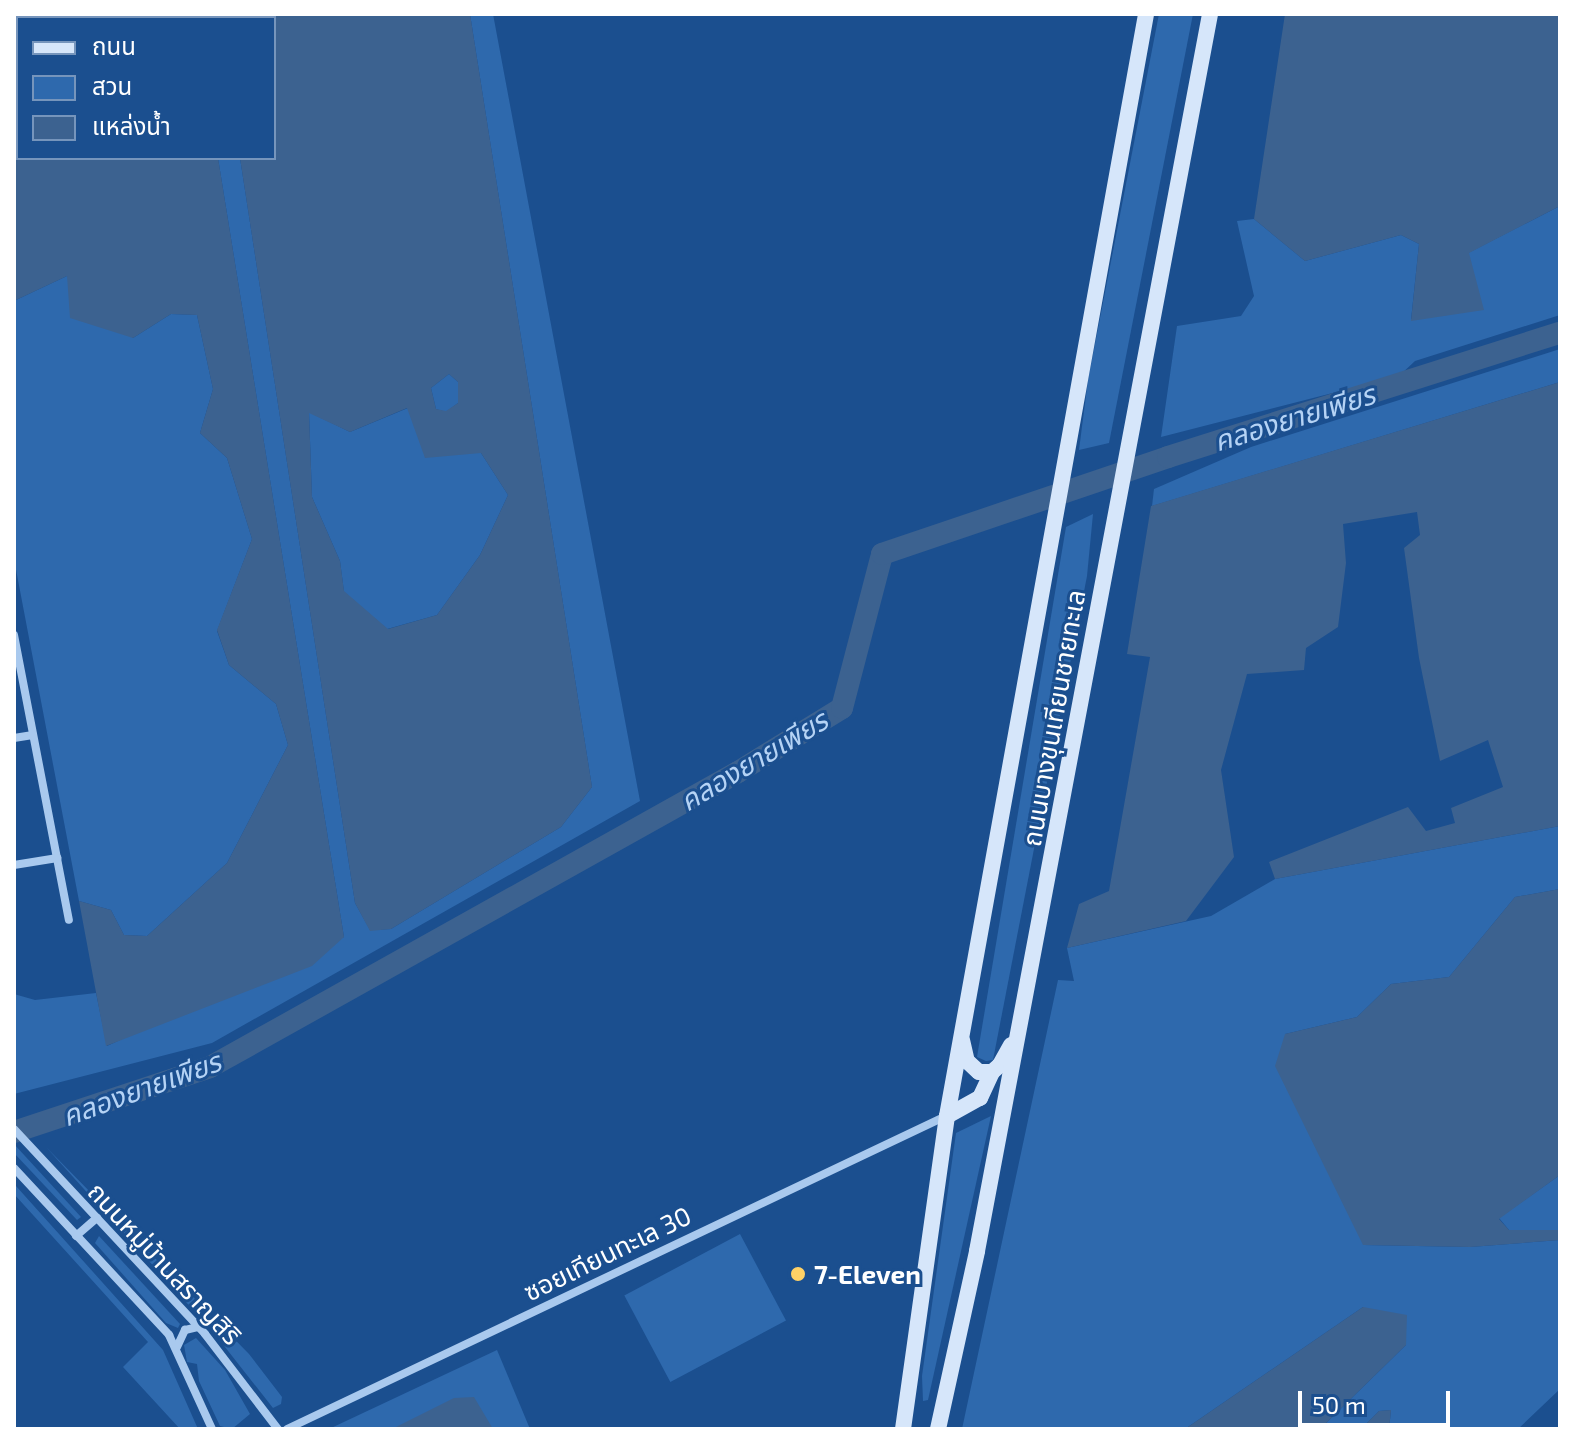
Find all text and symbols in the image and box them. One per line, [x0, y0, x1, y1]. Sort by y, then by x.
legend [16, 16, 276, 160]
text: ถนน [92, 31, 136, 60]
text: สวน [92, 71, 132, 100]
text: แหล่งน้ำ [92, 111, 171, 140]
water label: คลองยายเพียร [1210, 377, 1378, 457]
street label: ถนนบางขุนเทียนชายทะเล [1015, 587, 1091, 849]
water label: คลองยายเพียร [673, 703, 833, 817]
water label: คลองยายเพียร [57, 1044, 225, 1132]
street label: ถนนหมู่บ้านสราญสิริ [82, 1175, 248, 1351]
street label: ซอยเทียนทะเล 30 [518, 1199, 696, 1307]
place label: 7-Eleven [814, 1258, 921, 1290]
marker: 7-Eleven [789, 1265, 807, 1283]
scale bar [1302, 1375, 1454, 1425]
text: 50 m [1312, 1390, 1366, 1419]

